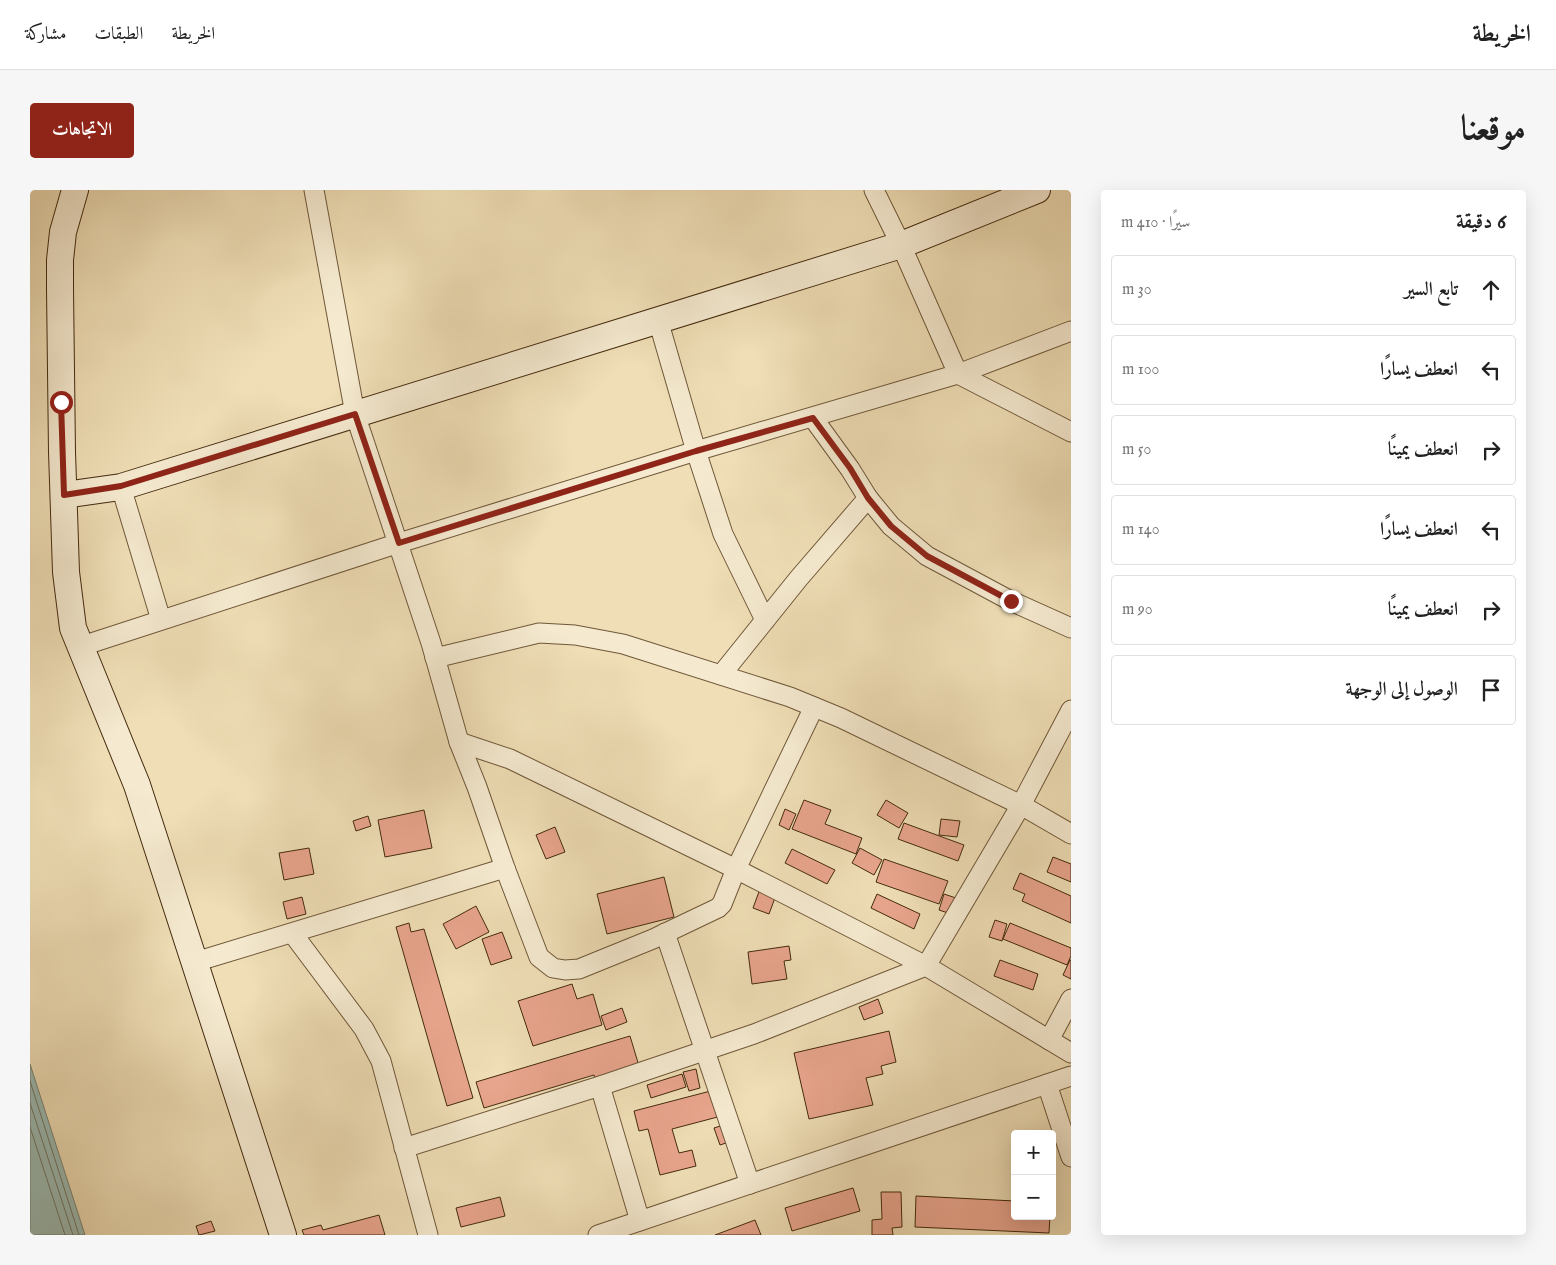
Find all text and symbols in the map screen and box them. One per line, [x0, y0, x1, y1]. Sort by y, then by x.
text: الخريطة [1473, 19, 1531, 50]
text: مشاركة [25, 23, 66, 46]
text: الطبقات [94, 23, 143, 46]
text: الخريطة [171, 23, 215, 46]
button: الاتجاهات [30, 103, 134, 158]
text: موقعنا [1461, 107, 1526, 152]
text: 6 دقيقة [1456, 209, 1506, 236]
text: سيرًا · 410 m [1121, 213, 1190, 233]
icon: ahead [1477, 276, 1505, 304]
text: تابع السير [1404, 278, 1458, 302]
text: 30 m [1122, 280, 1152, 300]
icon: left [1477, 356, 1505, 384]
text: انعطف يسارًا [1380, 358, 1458, 382]
text: 100 m [1122, 360, 1159, 380]
route start [50, 391, 73, 414]
icon: right [1477, 436, 1505, 464]
text: انعطف يمينًا [1388, 438, 1458, 462]
text: 50 m [1122, 440, 1151, 460]
icon: left [1477, 516, 1505, 544]
text: انعطف يسارًا [1380, 518, 1458, 542]
text: 140 m [1122, 520, 1160, 540]
route end [1000, 590, 1023, 613]
icon: right [1477, 596, 1505, 624]
text: انعطف يمينًا [1388, 598, 1458, 622]
text: 90 m [1122, 600, 1153, 620]
icon: arrive [1477, 676, 1505, 704]
text: الوصول إلى الوجهة [1346, 678, 1458, 702]
map controls [1011, 1130, 1056, 1220]
button: + [1011, 1130, 1056, 1175]
button: − [1011, 1175, 1056, 1220]

